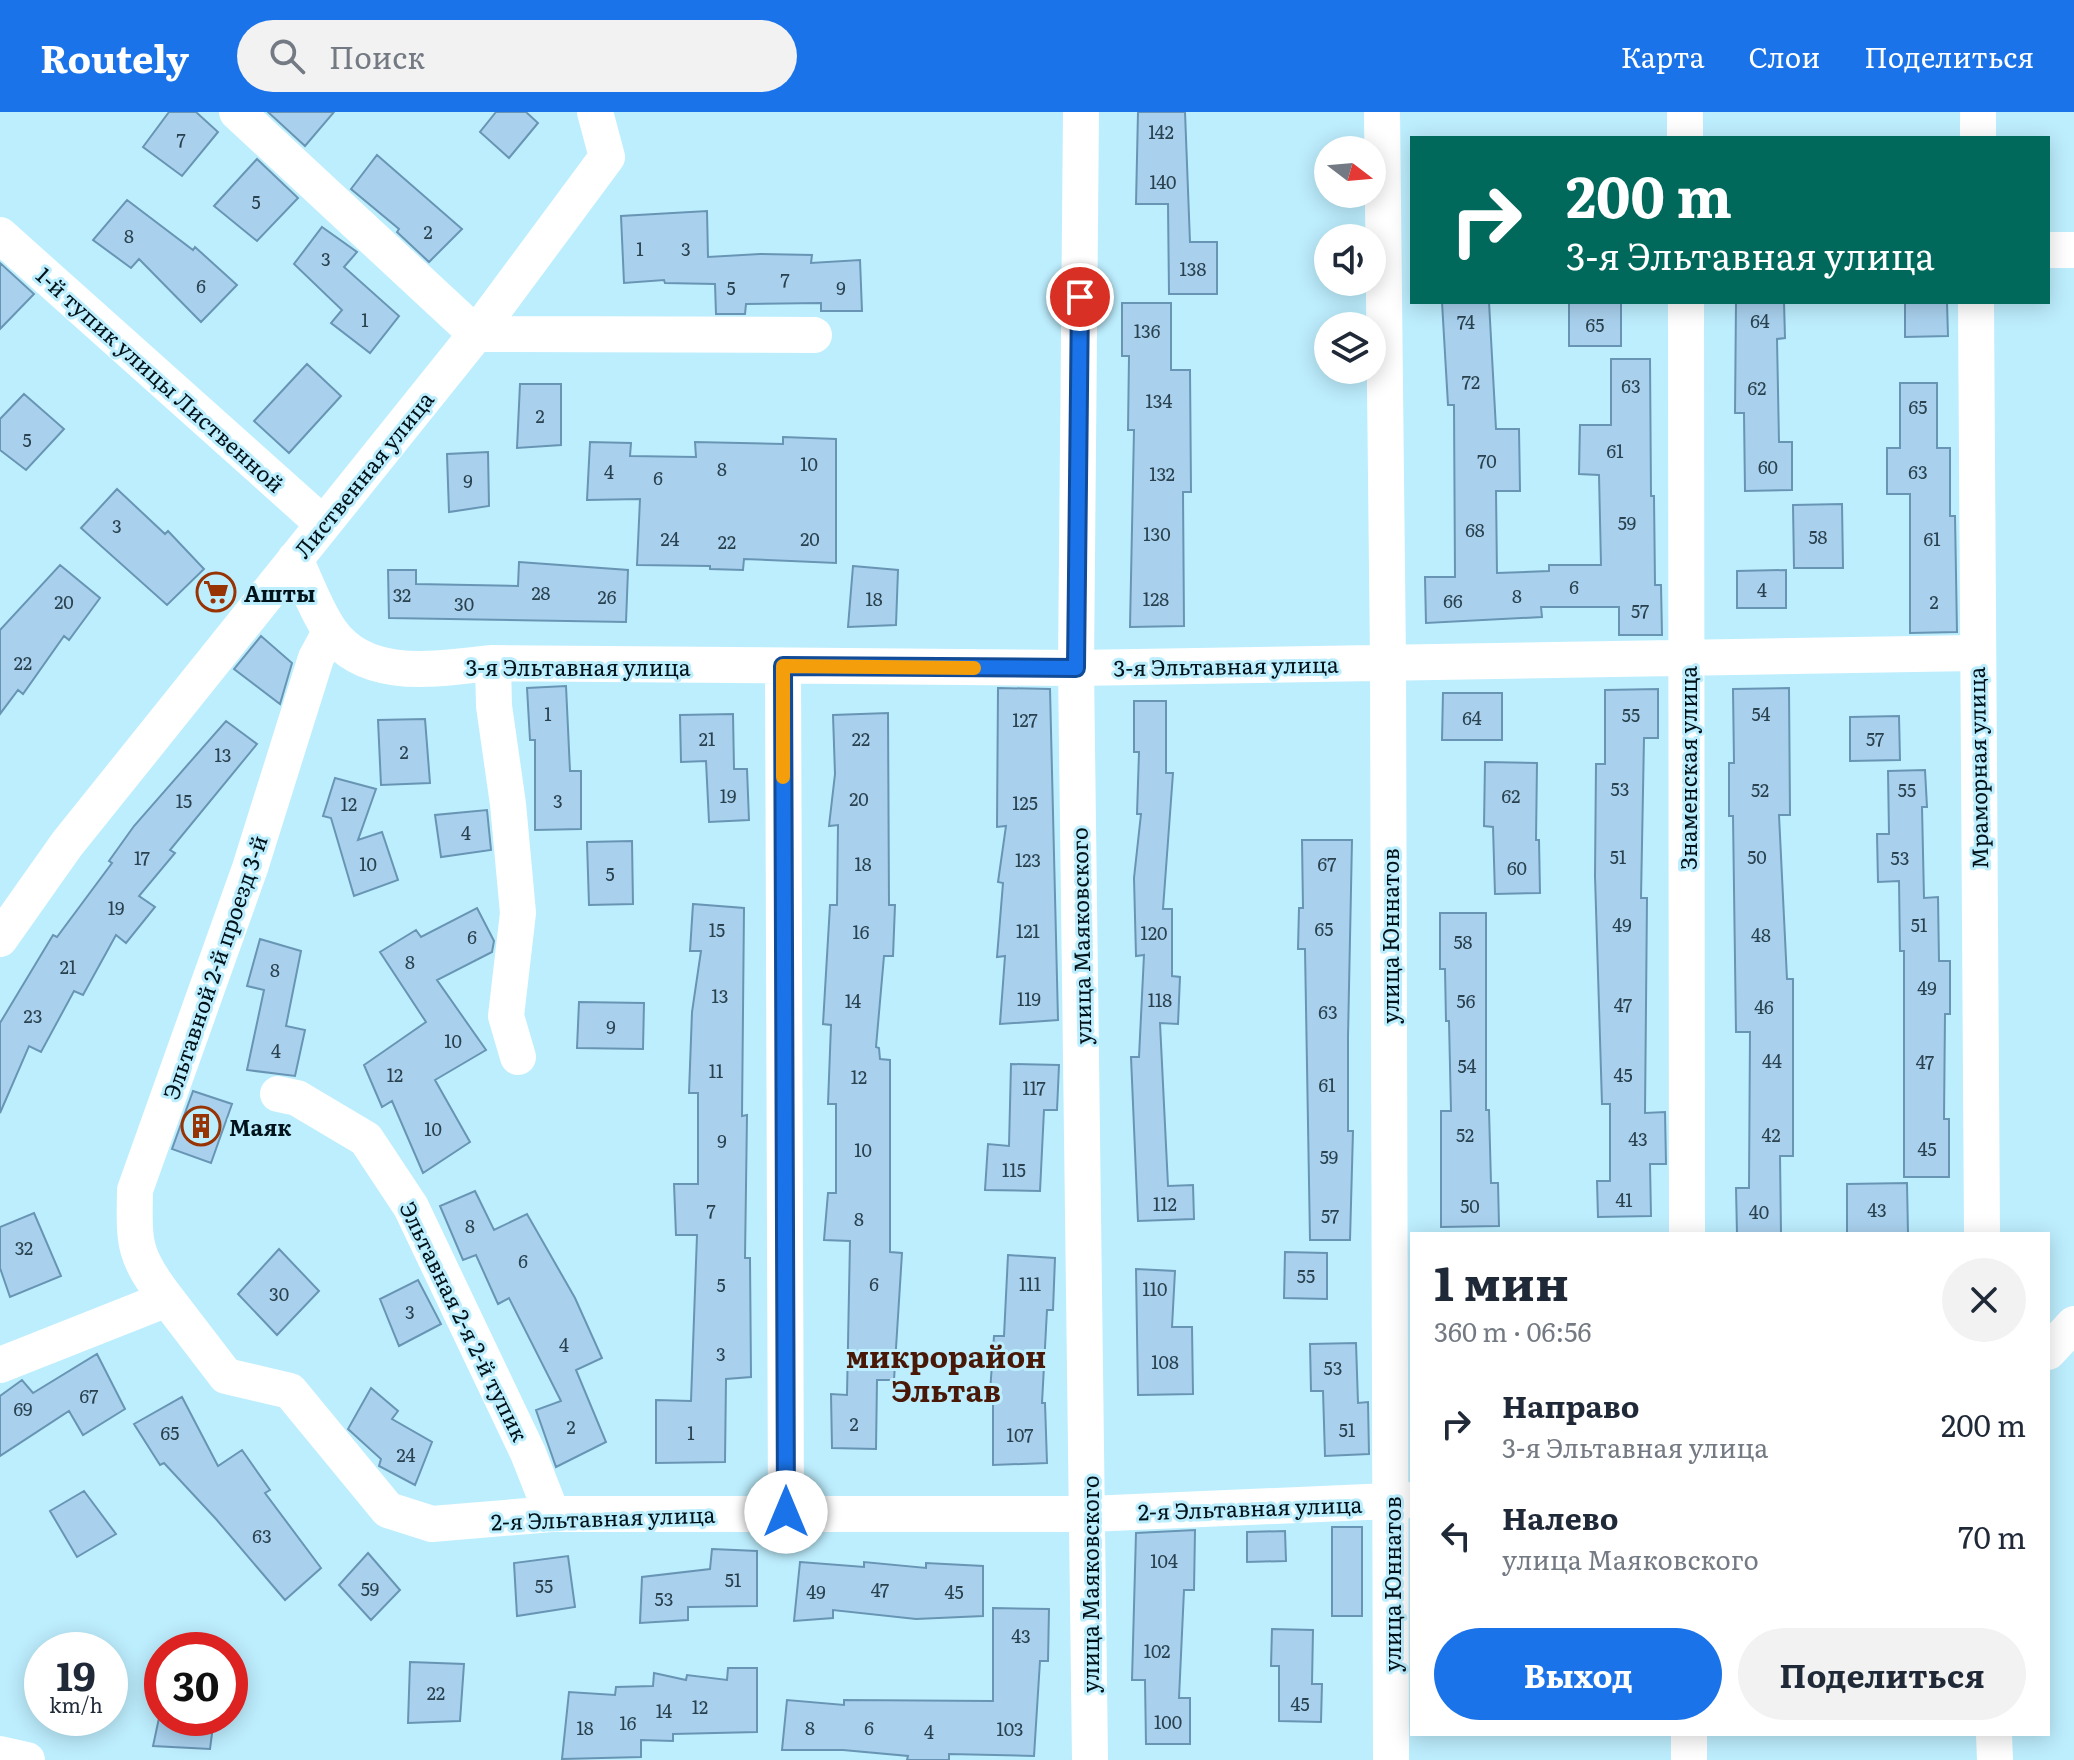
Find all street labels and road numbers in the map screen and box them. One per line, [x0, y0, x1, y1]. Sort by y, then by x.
street label: 1-й тупик улицы Лиственной [30, 258, 292, 500]
street label: Лиственная улица [285, 383, 441, 565]
street label: 3-я Эльтавная улица [1113, 647, 1339, 683]
street label: 3-я Эльтавная улица [465, 650, 691, 683]
street label: Знаменская улица [1671, 666, 1704, 870]
street label: Мраморная улица [1959, 666, 1995, 870]
street label: улица Маяковского [1062, 827, 1098, 1045]
street label: Эльтавной 2-й проезд 3-й [153, 830, 275, 1104]
street label: улица Юннатов [1373, 848, 1406, 1024]
street label: Эльтавная 2-я 2-й тупик [392, 1195, 538, 1447]
street label: улица Маяковского [1073, 1475, 1106, 1693]
street label: 2-я Эльтавная улица [1137, 1487, 1363, 1527]
street label: улица Юннатов [1375, 1496, 1408, 1672]
street label: 2-я Эльтавная улица [490, 1497, 716, 1537]

